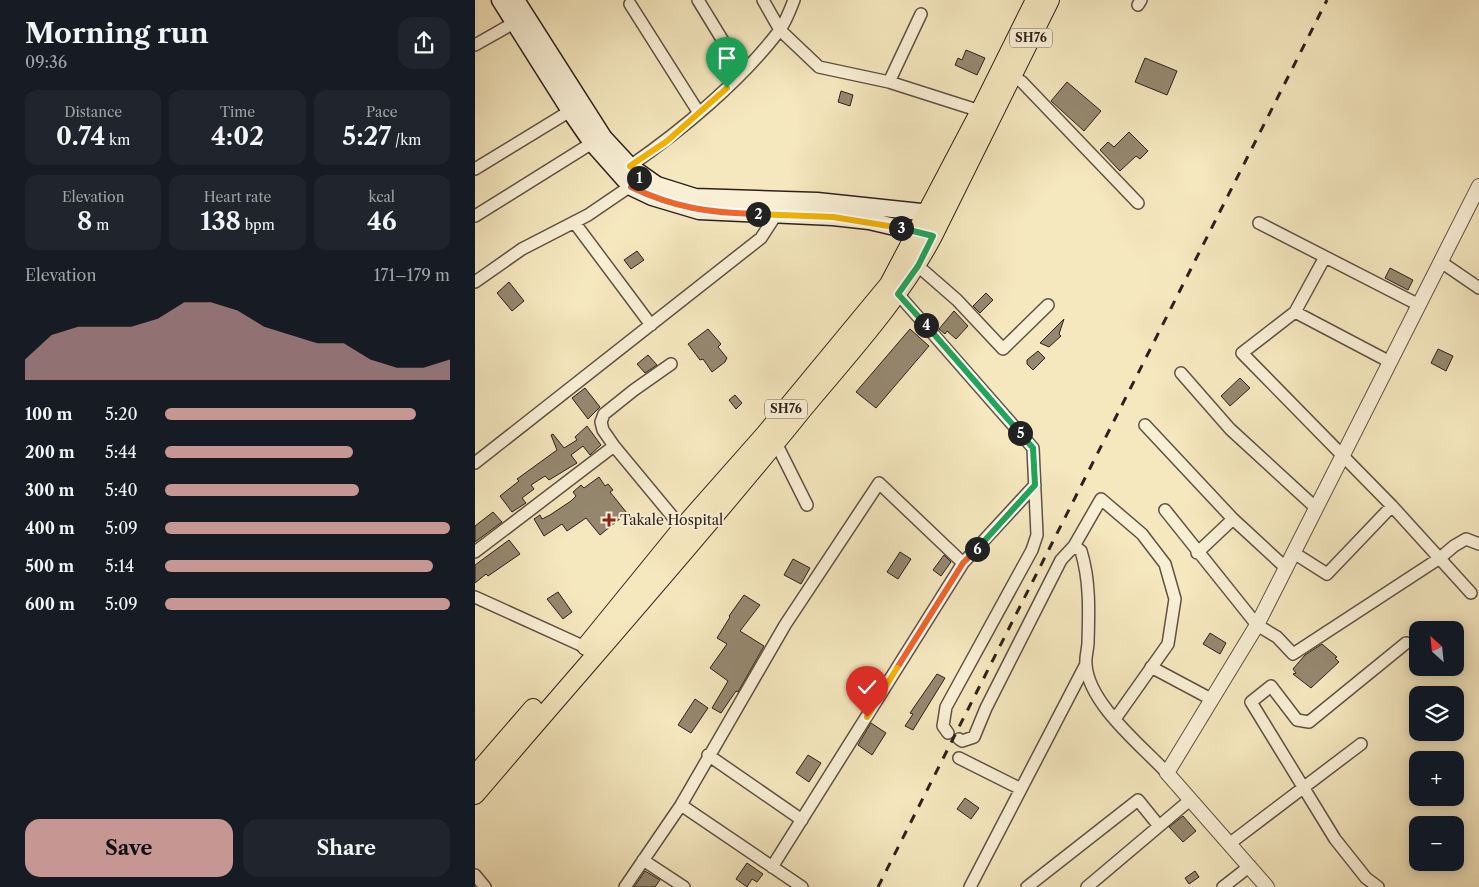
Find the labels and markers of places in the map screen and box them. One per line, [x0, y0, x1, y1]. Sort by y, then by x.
pin [706, 37, 748, 88]
pin: 1 [627, 166, 651, 190]
pin: 2 [745, 202, 771, 226]
pin: 3 [889, 216, 913, 240]
pin: 4 [913, 312, 939, 338]
pin: 5 [1007, 420, 1033, 446]
place label: Takale Hospital [620, 511, 723, 529]
marker: Takale Hospital [602, 513, 616, 527]
pin: 6 [965, 536, 989, 562]
pin [846, 666, 888, 717]

